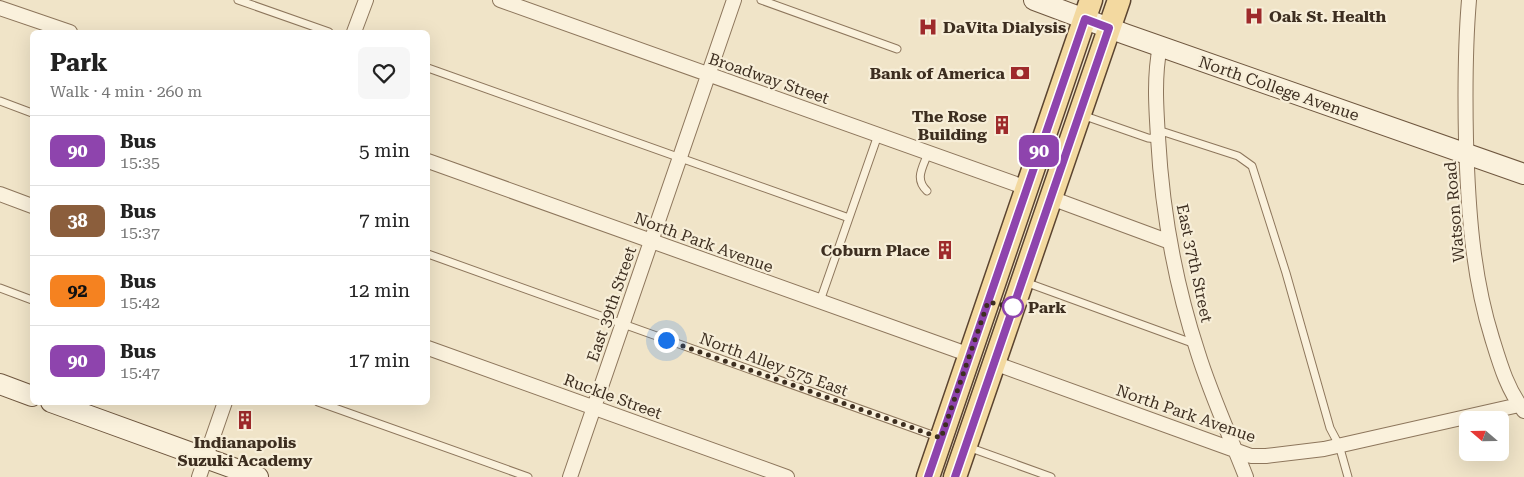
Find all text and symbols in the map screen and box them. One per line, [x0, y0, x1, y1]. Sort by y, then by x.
hospital icon: Oak St. Health [1243, 5, 1265, 27]
place label: Oak St. Health [1269, 7, 1387, 26]
hospital icon: DaVita Dialysis [917, 16, 939, 38]
place label: DaVita Dialysis [943, 18, 1066, 37]
button: heart [358, 47, 410, 99]
text: Park [50, 49, 108, 77]
street label: Broadway Street [706, 49, 832, 108]
street label: North College Avenue [1196, 52, 1362, 125]
bank icon: Bank of America [1009, 62, 1031, 84]
place label: Bank of America [870, 64, 1006, 83]
text: Walk · 4 min · 260 m [50, 82, 202, 101]
place label: The Rose Building [912, 107, 987, 144]
building icon: The Rose Building [991, 114, 1013, 136]
text: Bus [120, 130, 156, 153]
line badge: 90 [1016, 135, 1062, 167]
text: 5 min [359, 139, 410, 162]
text: 90 [67, 140, 88, 161]
text: 90 [1029, 140, 1049, 161]
text: 15:35 [120, 153, 160, 172]
street label: Watson Road [1441, 161, 1468, 263]
text: Bus [120, 200, 156, 223]
street label: East 37th Street [1173, 202, 1216, 324]
text: 7 min [359, 209, 410, 232]
street label: North Park Avenue [632, 209, 776, 276]
text: 38 [67, 210, 88, 231]
text: 15:37 [120, 223, 160, 242]
building icon: Coburn Place [934, 239, 956, 261]
place label: Coburn Place [821, 241, 930, 260]
street label: East 39th Street [583, 244, 640, 364]
text: Bus [120, 270, 156, 293]
text: 12 min [348, 279, 410, 302]
text: 92 [67, 280, 88, 301]
text: 15:42 [120, 293, 160, 312]
marker: Park [1002, 296, 1024, 318]
place label: Park [1028, 298, 1066, 317]
your location [654, 328, 679, 353]
street label: North Alley 575 East [697, 329, 851, 400]
text: Bus [120, 340, 156, 363]
text: 17 min [348, 349, 410, 372]
text: 90 [67, 350, 88, 371]
text: 15:47 [120, 363, 160, 382]
street label: Ruckle Street [561, 370, 665, 423]
street label: North Park Avenue [1114, 381, 1258, 446]
building icon: Indianapolis Suzuki Academy [234, 409, 256, 431]
north arrow [1459, 411, 1509, 461]
map controls [1459, 411, 1509, 461]
place label: Indianapolis Suzuki Academy [178, 433, 313, 470]

